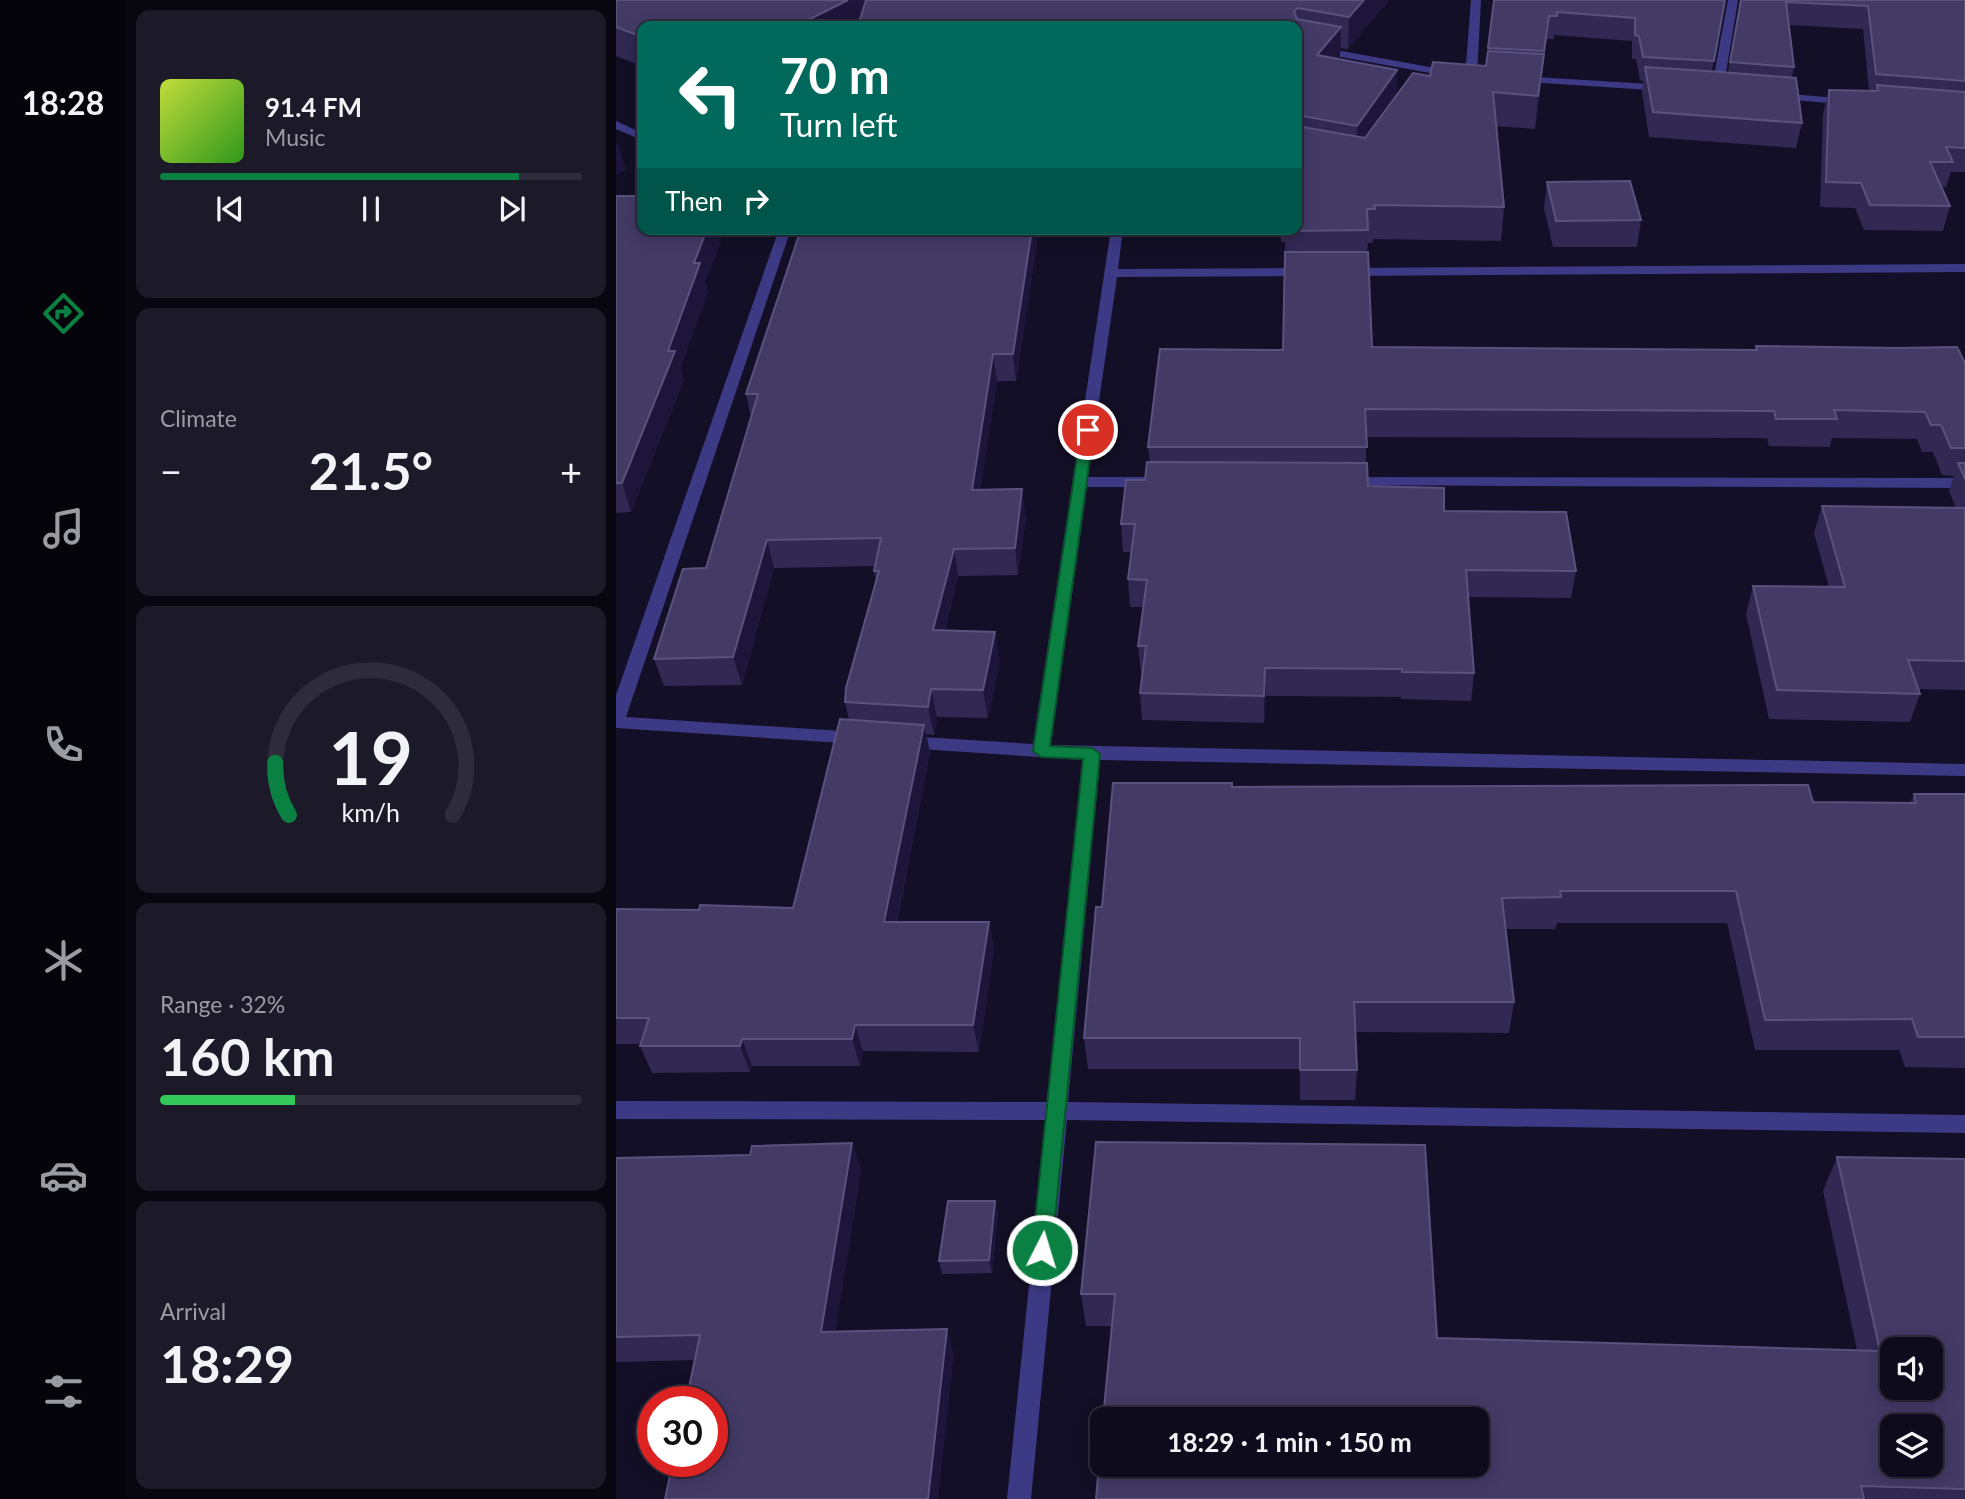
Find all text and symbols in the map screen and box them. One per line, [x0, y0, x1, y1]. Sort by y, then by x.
text: 70 m [780, 46, 890, 104]
icon: left [665, 49, 756, 140]
text: 18:28 [22, 83, 104, 122]
text: 91.4 FM [265, 91, 362, 123]
text: Turn left [780, 105, 897, 144]
text: Music [265, 123, 325, 151]
icon: right [737, 182, 775, 220]
text: Then [665, 185, 723, 217]
icon: previous [211, 190, 249, 228]
icon: pause [352, 190, 390, 228]
icon: next [493, 190, 531, 228]
icon: directions [39, 289, 88, 338]
pin [1058, 400, 1118, 460]
text: Climate [160, 404, 237, 432]
icon: arrive [1069, 411, 1107, 449]
text: 21.5° [309, 439, 433, 501]
text: − [160, 448, 182, 494]
text: + [560, 448, 582, 494]
icon: music [39, 504, 88, 553]
text: 19 [329, 714, 413, 802]
icon: phone [39, 720, 88, 769]
text: km/h [342, 797, 400, 827]
icon: climate [39, 936, 88, 985]
text: Range · 32% [160, 990, 285, 1018]
text: 160 km [160, 1025, 334, 1087]
icon: car [39, 1151, 88, 1200]
position arrow [1005, 1213, 1079, 1287]
text: Arrival [160, 1297, 226, 1325]
text: 18:29 [160, 1332, 294, 1394]
map controls [1880, 1337, 1943, 1477]
button: sound [1880, 1337, 1943, 1400]
icon: filters [39, 1367, 88, 1416]
speed limit sign: 30 [637, 1386, 728, 1477]
button: layers [1880, 1414, 1943, 1477]
text: 18:29 · 1 min · 150 m [1167, 1426, 1412, 1458]

